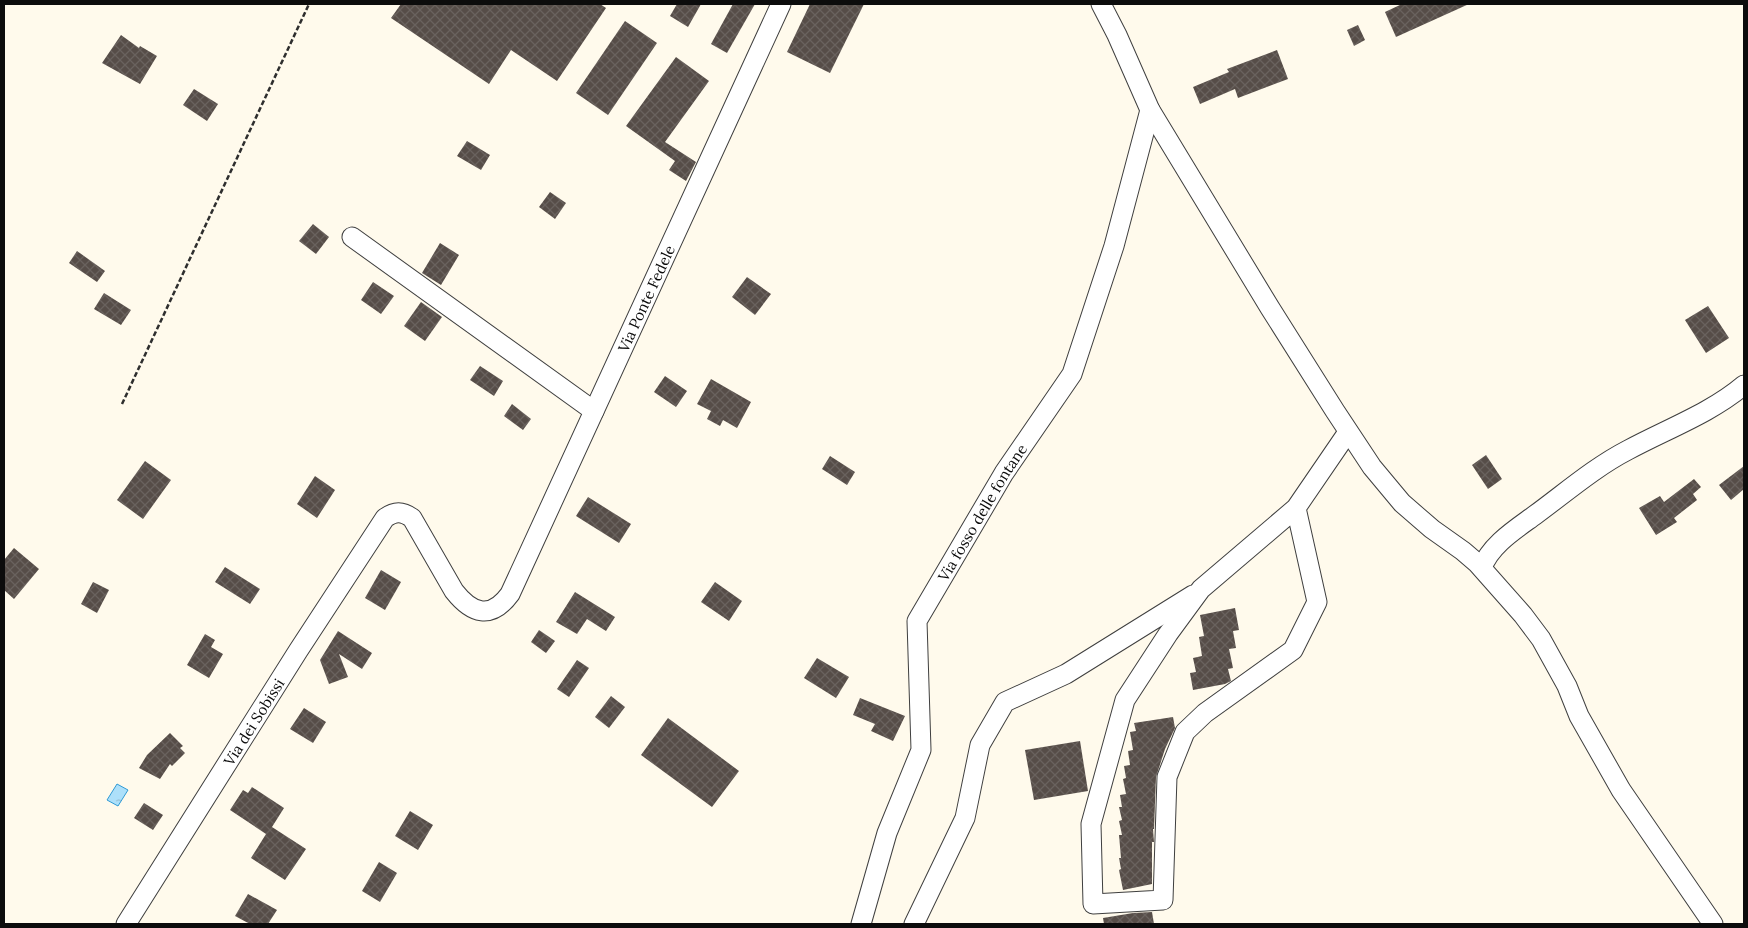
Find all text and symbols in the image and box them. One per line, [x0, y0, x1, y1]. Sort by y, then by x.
street label: Via Ponte Fedele [613, 242, 679, 356]
street label: Via fosso delle fontane [933, 440, 1031, 585]
street label: Via dei Sobissi [218, 675, 288, 770]

